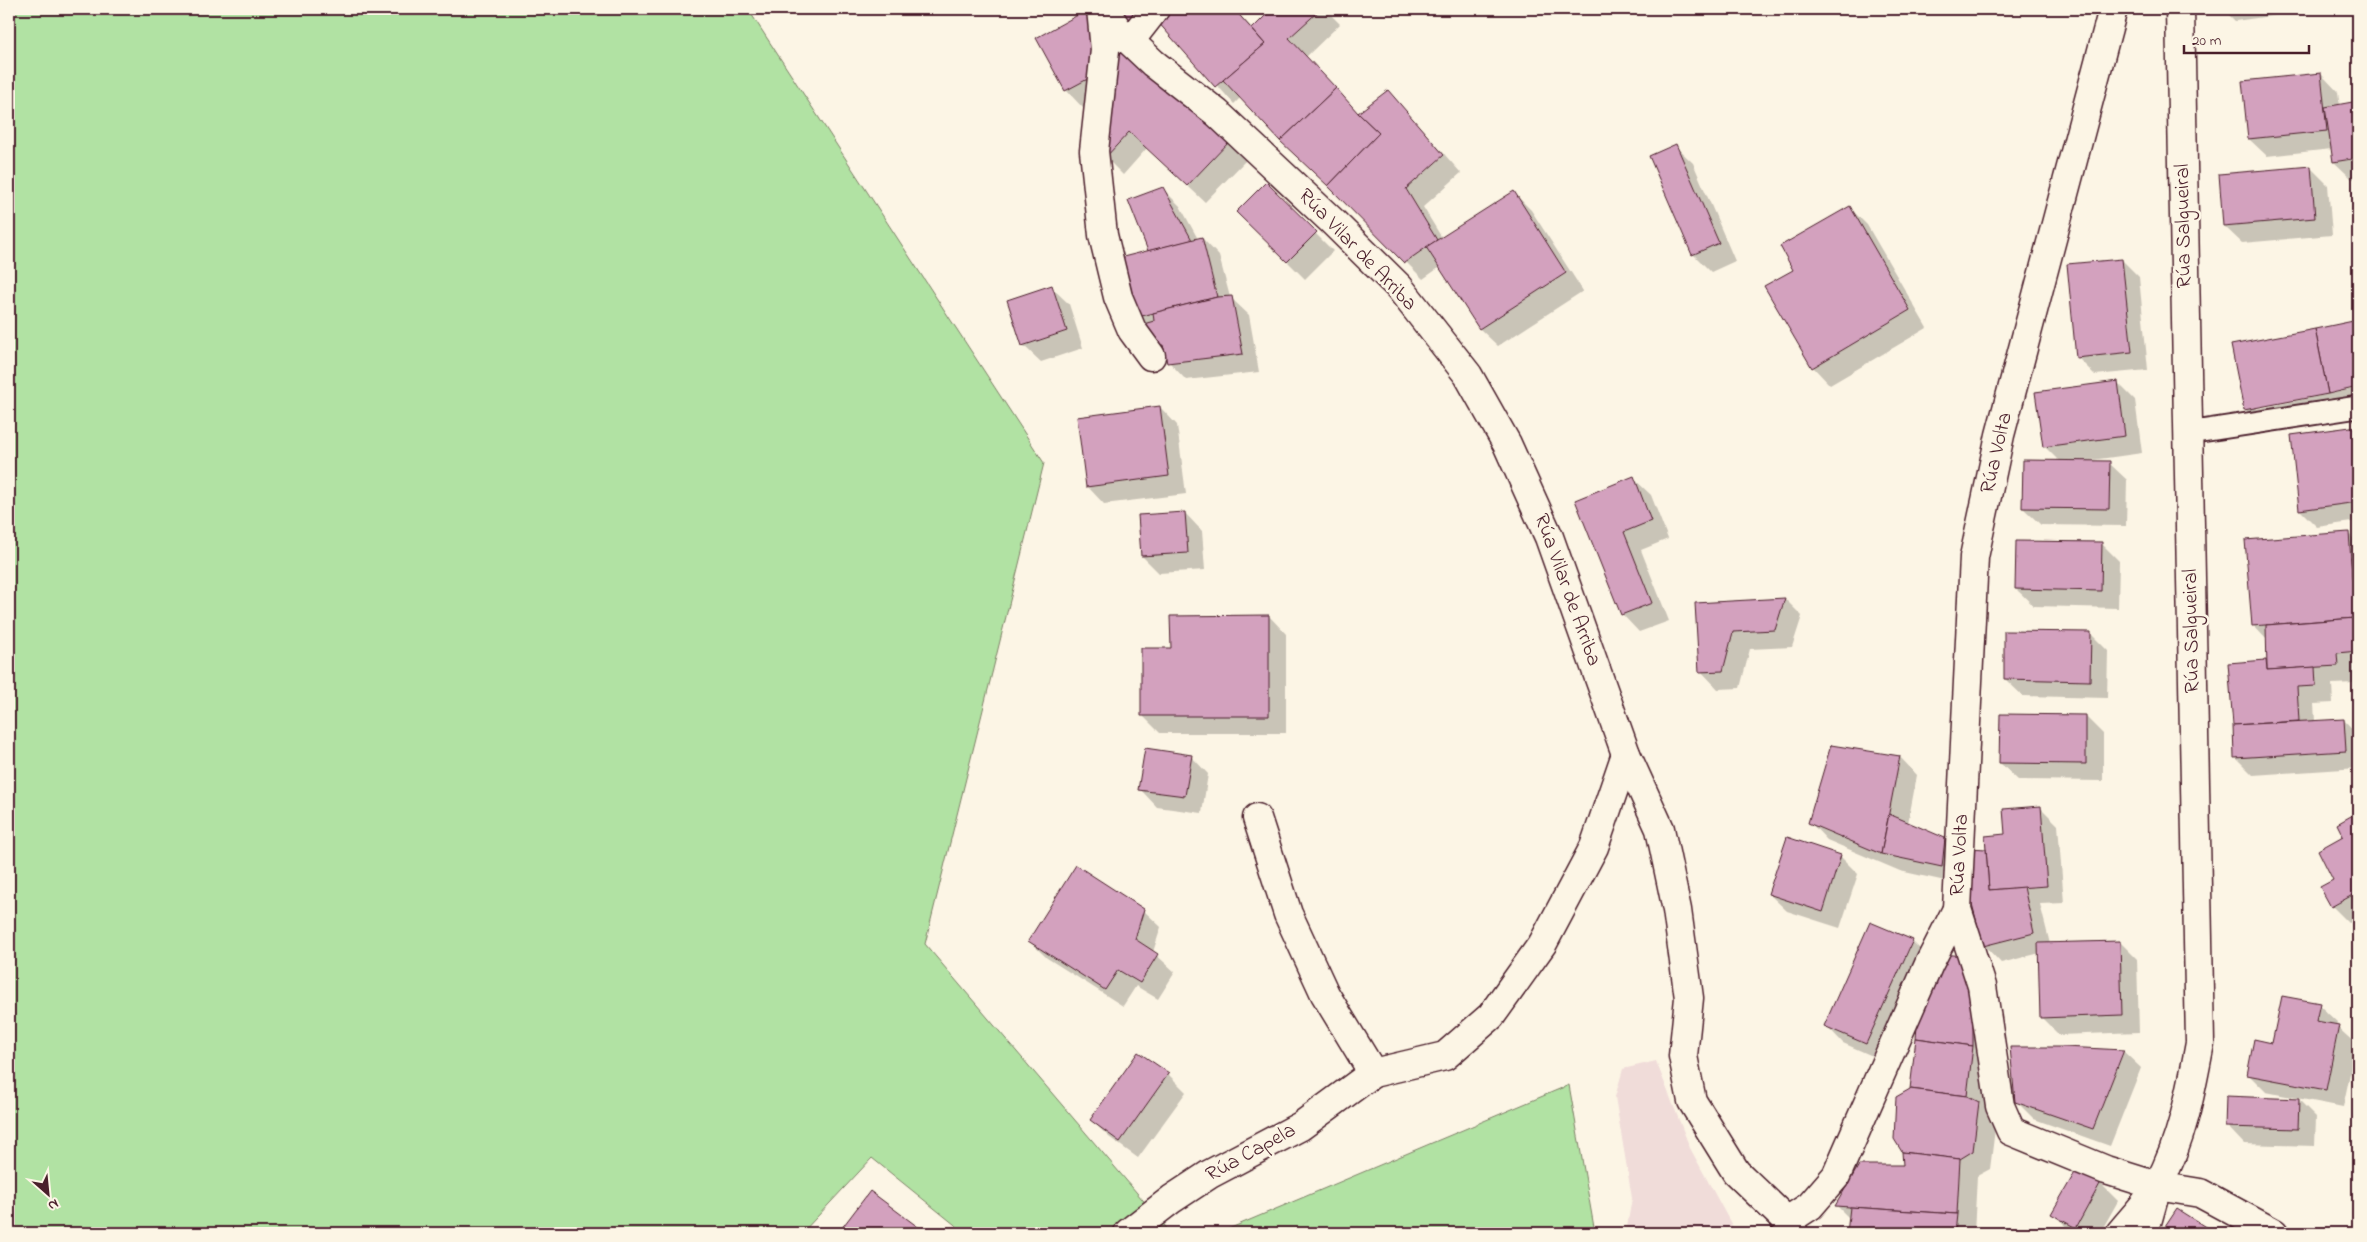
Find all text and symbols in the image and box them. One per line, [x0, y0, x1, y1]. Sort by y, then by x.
scale bar [2184, 22, 2310, 54]
text: 20 m [2192, 30, 2222, 52]
street label: Rúa Salgueiral [2168, 163, 2202, 288]
street label: Rúa Vilar de Arriba [1291, 182, 1423, 318]
street label: Rúa Volta [1973, 410, 2021, 496]
street label: Rúa Vilar de Arriba [1526, 510, 1608, 670]
street label: Rúa Salgueiral [2176, 568, 2210, 693]
street label: Rúa Volta [1943, 813, 1977, 897]
street label: Rúa Capela [1201, 1116, 1301, 1190]
north arrow [22, 1170, 72, 1220]
text: N [44, 1193, 62, 1216]

